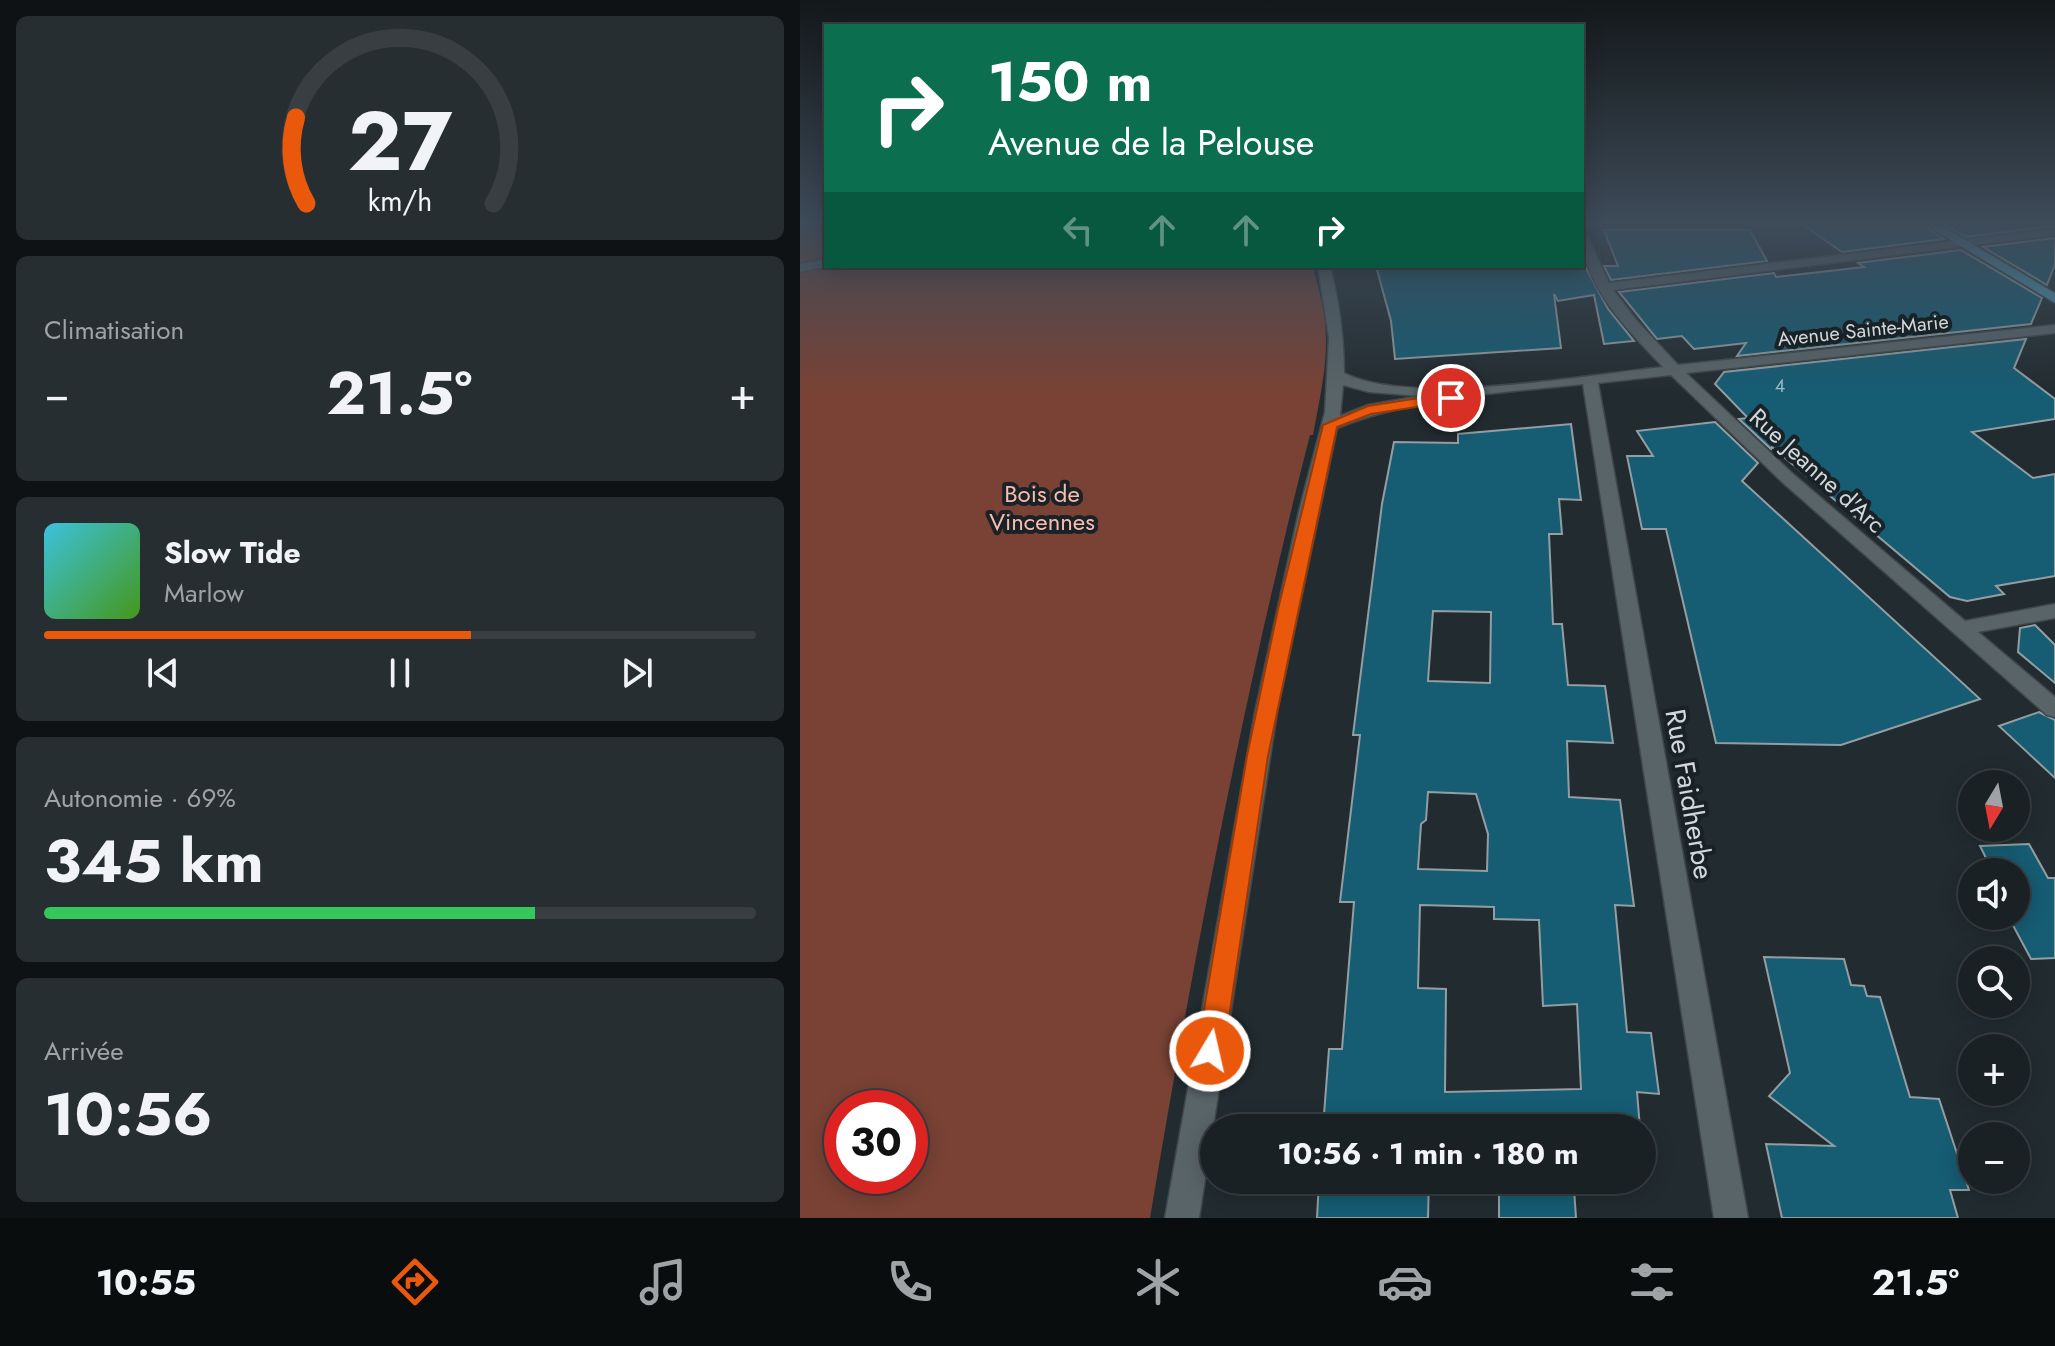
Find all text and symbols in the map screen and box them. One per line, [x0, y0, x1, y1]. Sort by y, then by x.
text: 150 m [988, 41, 1152, 122]
icon: right [856, 56, 960, 160]
text: 27 [348, 81, 452, 201]
text: Avenue de la Pelouse [988, 116, 1314, 168]
text: km/h [368, 180, 432, 222]
icon: left [1056, 208, 1100, 252]
icon: ahead [1140, 208, 1184, 252]
icon: ahead [1224, 208, 1268, 252]
icon: right [1308, 208, 1352, 252]
street label: Avenue Sainte-Marie [1776, 307, 1950, 354]
text: Climatisation [44, 311, 184, 349]
text: 21.5° [327, 350, 472, 437]
text: − [44, 362, 70, 426]
text: + [729, 362, 756, 426]
pin [1417, 364, 1485, 432]
house number: 4 [1775, 373, 1785, 399]
icon: arrive [1429, 376, 1473, 420]
street label: Rue Jeanne d'Arc [1742, 400, 1893, 541]
park label: Bois de Vincennes [989, 476, 1095, 539]
text: Slow Tide [164, 531, 301, 574]
text: Marlow [164, 574, 244, 612]
icon: previous [141, 651, 185, 695]
icon: pause [378, 651, 422, 695]
icon: next [615, 651, 659, 695]
street label: Rue Faidherbe [1654, 706, 1725, 882]
north arrow [1958, 770, 2030, 842]
map controls [1958, 770, 2030, 1194]
text: Autonomie · 69% [44, 779, 236, 817]
text: 345 km [44, 818, 264, 905]
button: sound [1958, 858, 2030, 930]
button: search [1958, 946, 2030, 1018]
position arrow [1168, 1009, 1252, 1093]
text: Arrivée [44, 1032, 124, 1070]
button: + [1958, 1034, 2030, 1106]
text: 10:56 [44, 1071, 212, 1158]
speed limit sign: 30 [824, 1090, 928, 1194]
button: − [1958, 1122, 2030, 1194]
text: 10:56 · 1 min · 180 m [1277, 1132, 1579, 1175]
icon: directions [387, 1254, 443, 1310]
icon: music [635, 1254, 691, 1310]
icon: phone [882, 1254, 938, 1310]
icon: climate [1130, 1254, 1186, 1310]
icon: car [1377, 1254, 1433, 1310]
icon: filters [1624, 1254, 1680, 1310]
text: 10:55 [96, 1256, 196, 1308]
text: 21.5° [1872, 1256, 1959, 1308]

